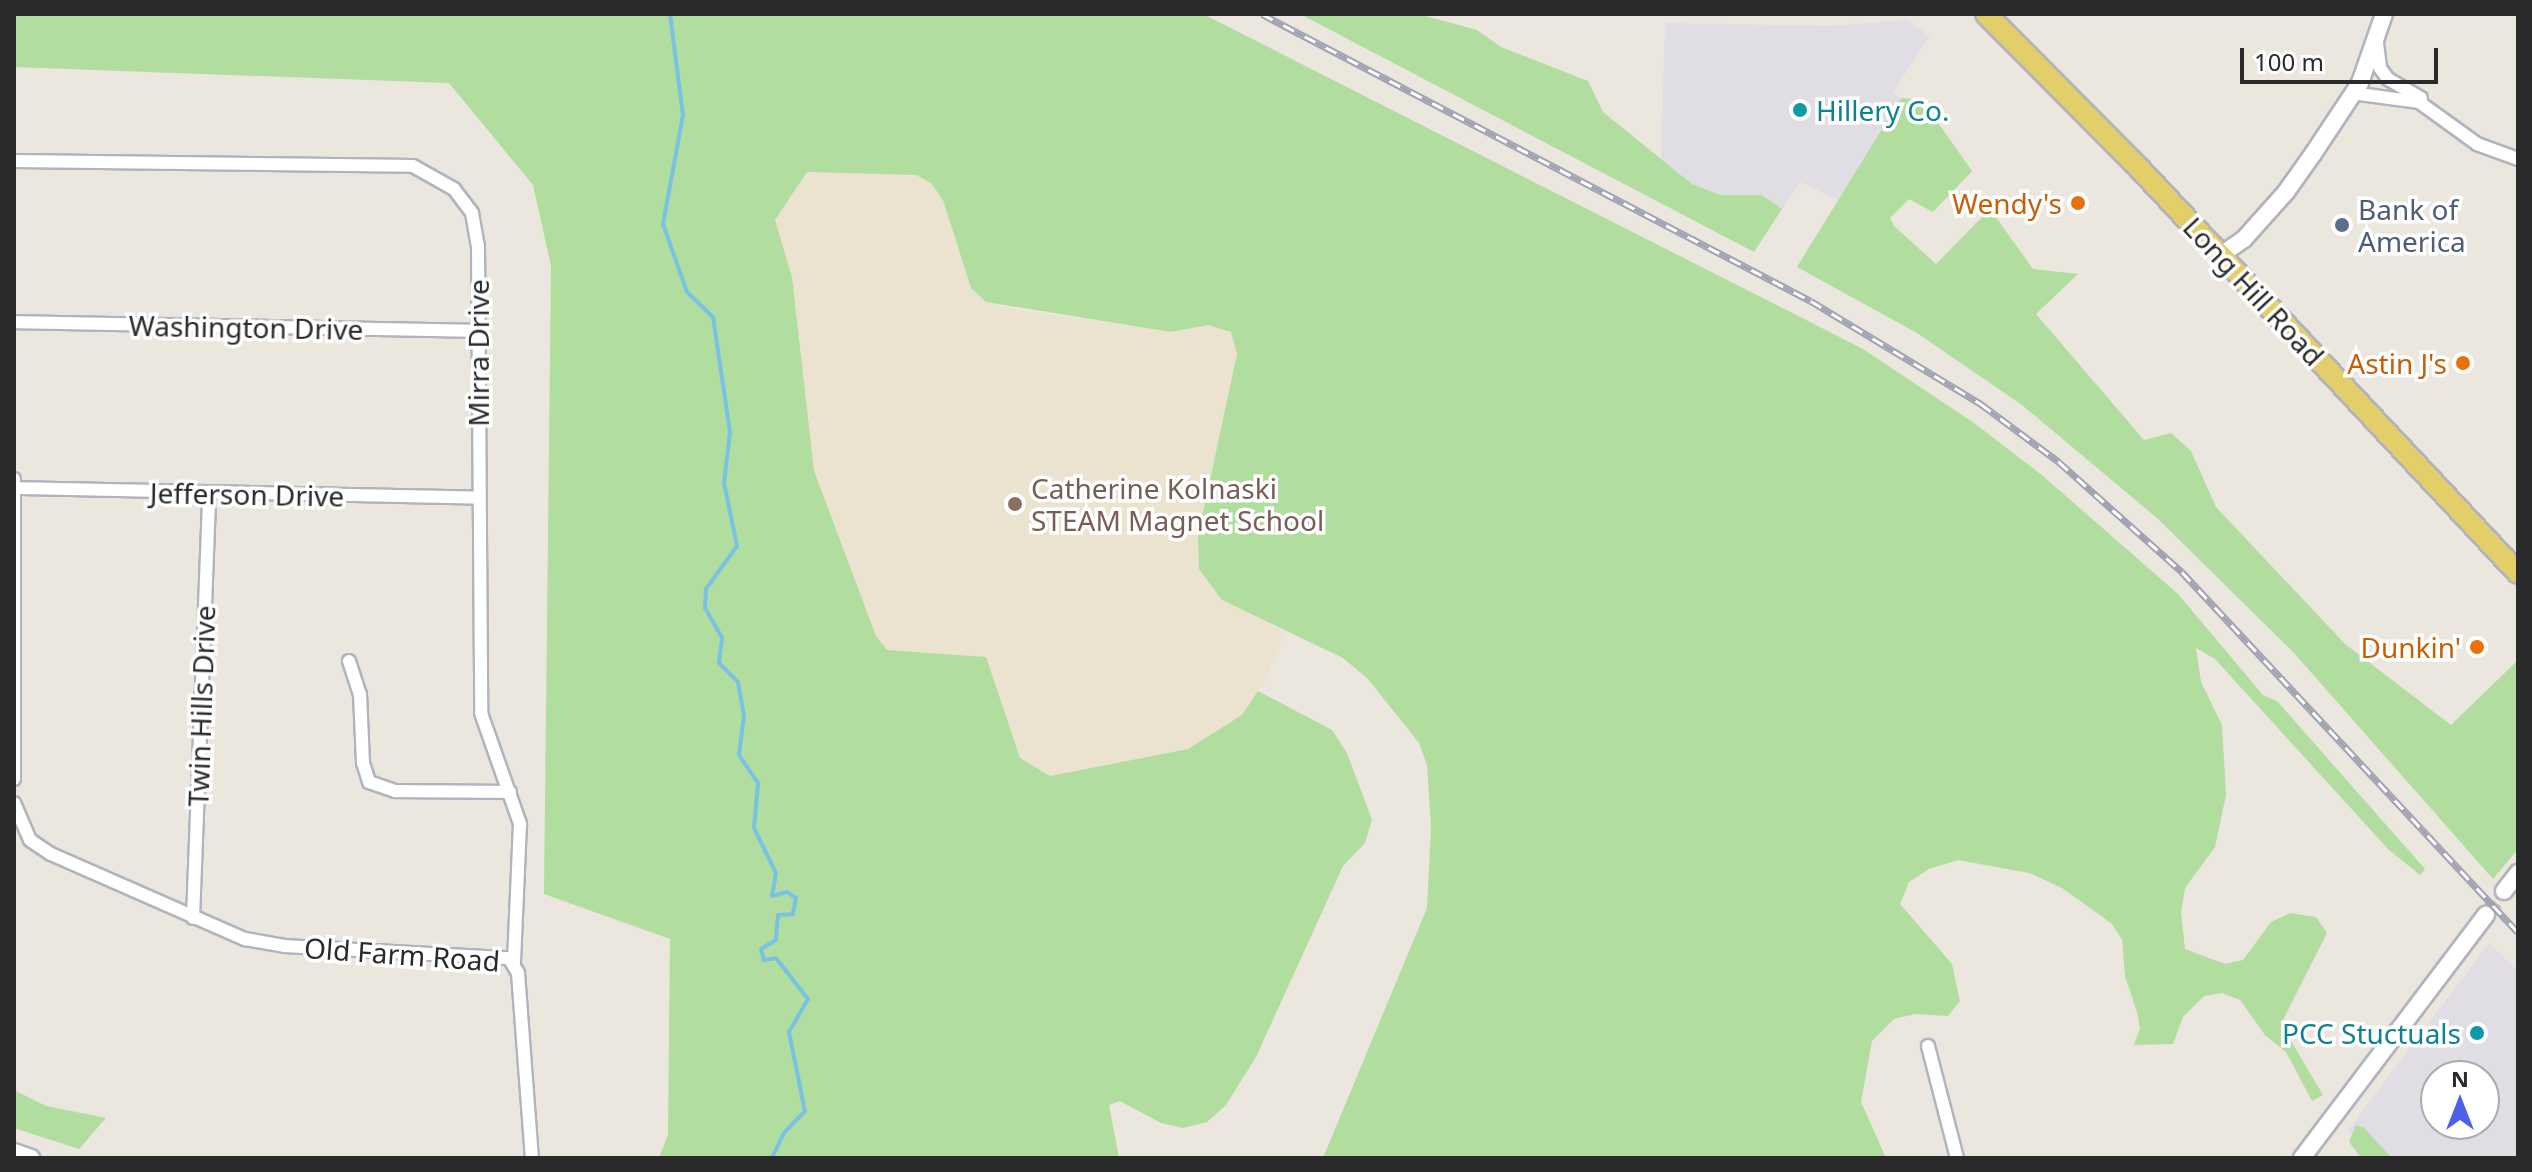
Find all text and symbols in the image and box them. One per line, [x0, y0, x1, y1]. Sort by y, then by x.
scale bar [2244, 32, 2442, 82]
text: 100 m [2254, 45, 2324, 78]
place label: Hillery Co. [1816, 93, 1949, 127]
marker: Hillery Co. [1791, 101, 1809, 119]
place label: Wendy's [1952, 186, 2062, 220]
place label: Bank of America [2358, 192, 2466, 258]
marker: Wendy's [2069, 194, 2087, 212]
street label: Long Hill Road [2177, 210, 2331, 372]
marker: Bank of America [2333, 216, 2351, 234]
street label: Mirra Drive [461, 279, 495, 427]
street label: Washington Drive [128, 308, 364, 346]
place label: Astin J's [2347, 346, 2447, 380]
marker: Astin J's [2454, 354, 2472, 372]
place label: Catherine Kolnaski STEAM Magnet School [1031, 471, 1324, 537]
street label: Jefferson Drive [150, 476, 344, 512]
marker: Catherine Kolnaski STEAM Magnet School [1006, 495, 1024, 513]
street label: Twin Hills Drive [181, 605, 221, 807]
place label: Dunkin' [2360, 630, 2461, 664]
marker: Dunkin' [2468, 638, 2486, 656]
street label: Old Farm Road [303, 930, 501, 978]
place label: PCC Stuctuals [2282, 1016, 2461, 1050]
marker: PCC Stuctuals [2468, 1024, 2486, 1042]
north arrow [2420, 1060, 2500, 1140]
text: N [2451, 1063, 2469, 1093]

